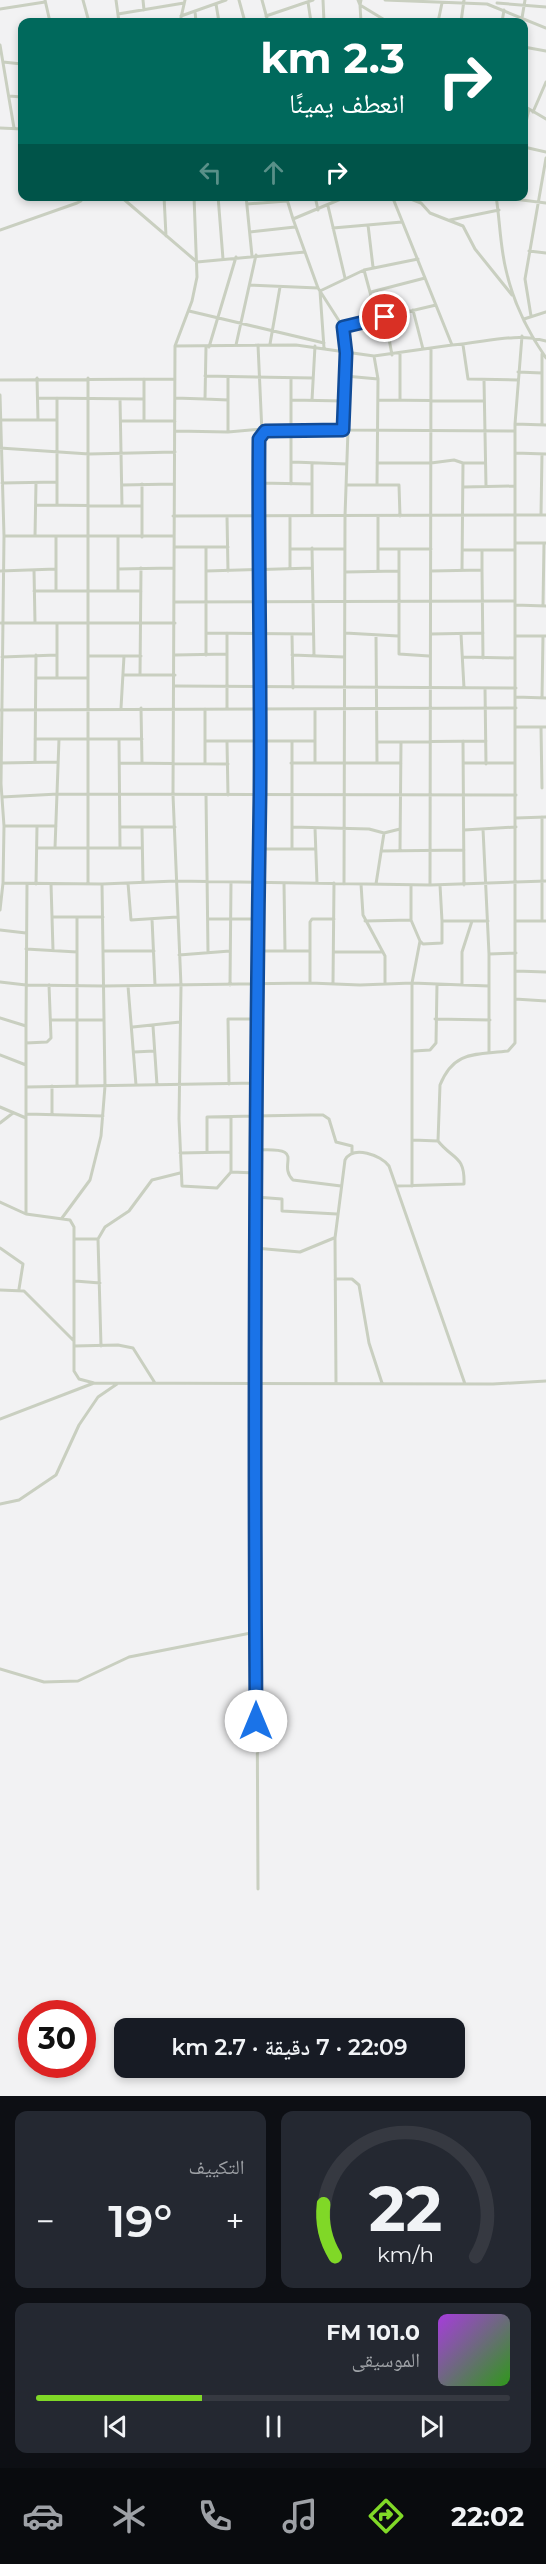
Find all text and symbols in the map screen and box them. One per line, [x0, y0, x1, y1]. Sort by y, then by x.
text: 2.3 km [260, 32, 405, 84]
icon: right [426, 42, 504, 120]
text: انعطف يمينًا [289, 87, 405, 120]
icon: left [194, 156, 227, 189]
icon: ahead [257, 156, 290, 189]
icon: right [320, 156, 353, 189]
pin [359, 291, 410, 342]
icon: arrive [368, 300, 401, 333]
position arrow [224, 1689, 288, 1753]
speed limit sign: 30 [18, 2000, 96, 2078]
text: 22:09 · 7 دقيقة · 2.7 km [171, 2034, 408, 2061]
text: التكييف [188, 2155, 245, 2179]
text: 22 [369, 2171, 443, 2247]
text: 19° [108, 2193, 172, 2248]
text: − [36, 2201, 55, 2241]
text: + [226, 2201, 245, 2241]
text: km/h [377, 2241, 434, 2267]
text: 101.0 FM [326, 2319, 420, 2346]
text: الموسيقى [352, 2348, 420, 2372]
icon: previous [99, 2410, 132, 2443]
icon: pause [257, 2410, 290, 2443]
icon: next [415, 2410, 448, 2443]
icon: car [22, 2495, 64, 2537]
icon: climate [108, 2495, 150, 2537]
icon: phone [194, 2495, 236, 2537]
icon: music [279, 2495, 321, 2537]
icon: directions [365, 2495, 407, 2537]
text: 22:02 [451, 2500, 524, 2533]

